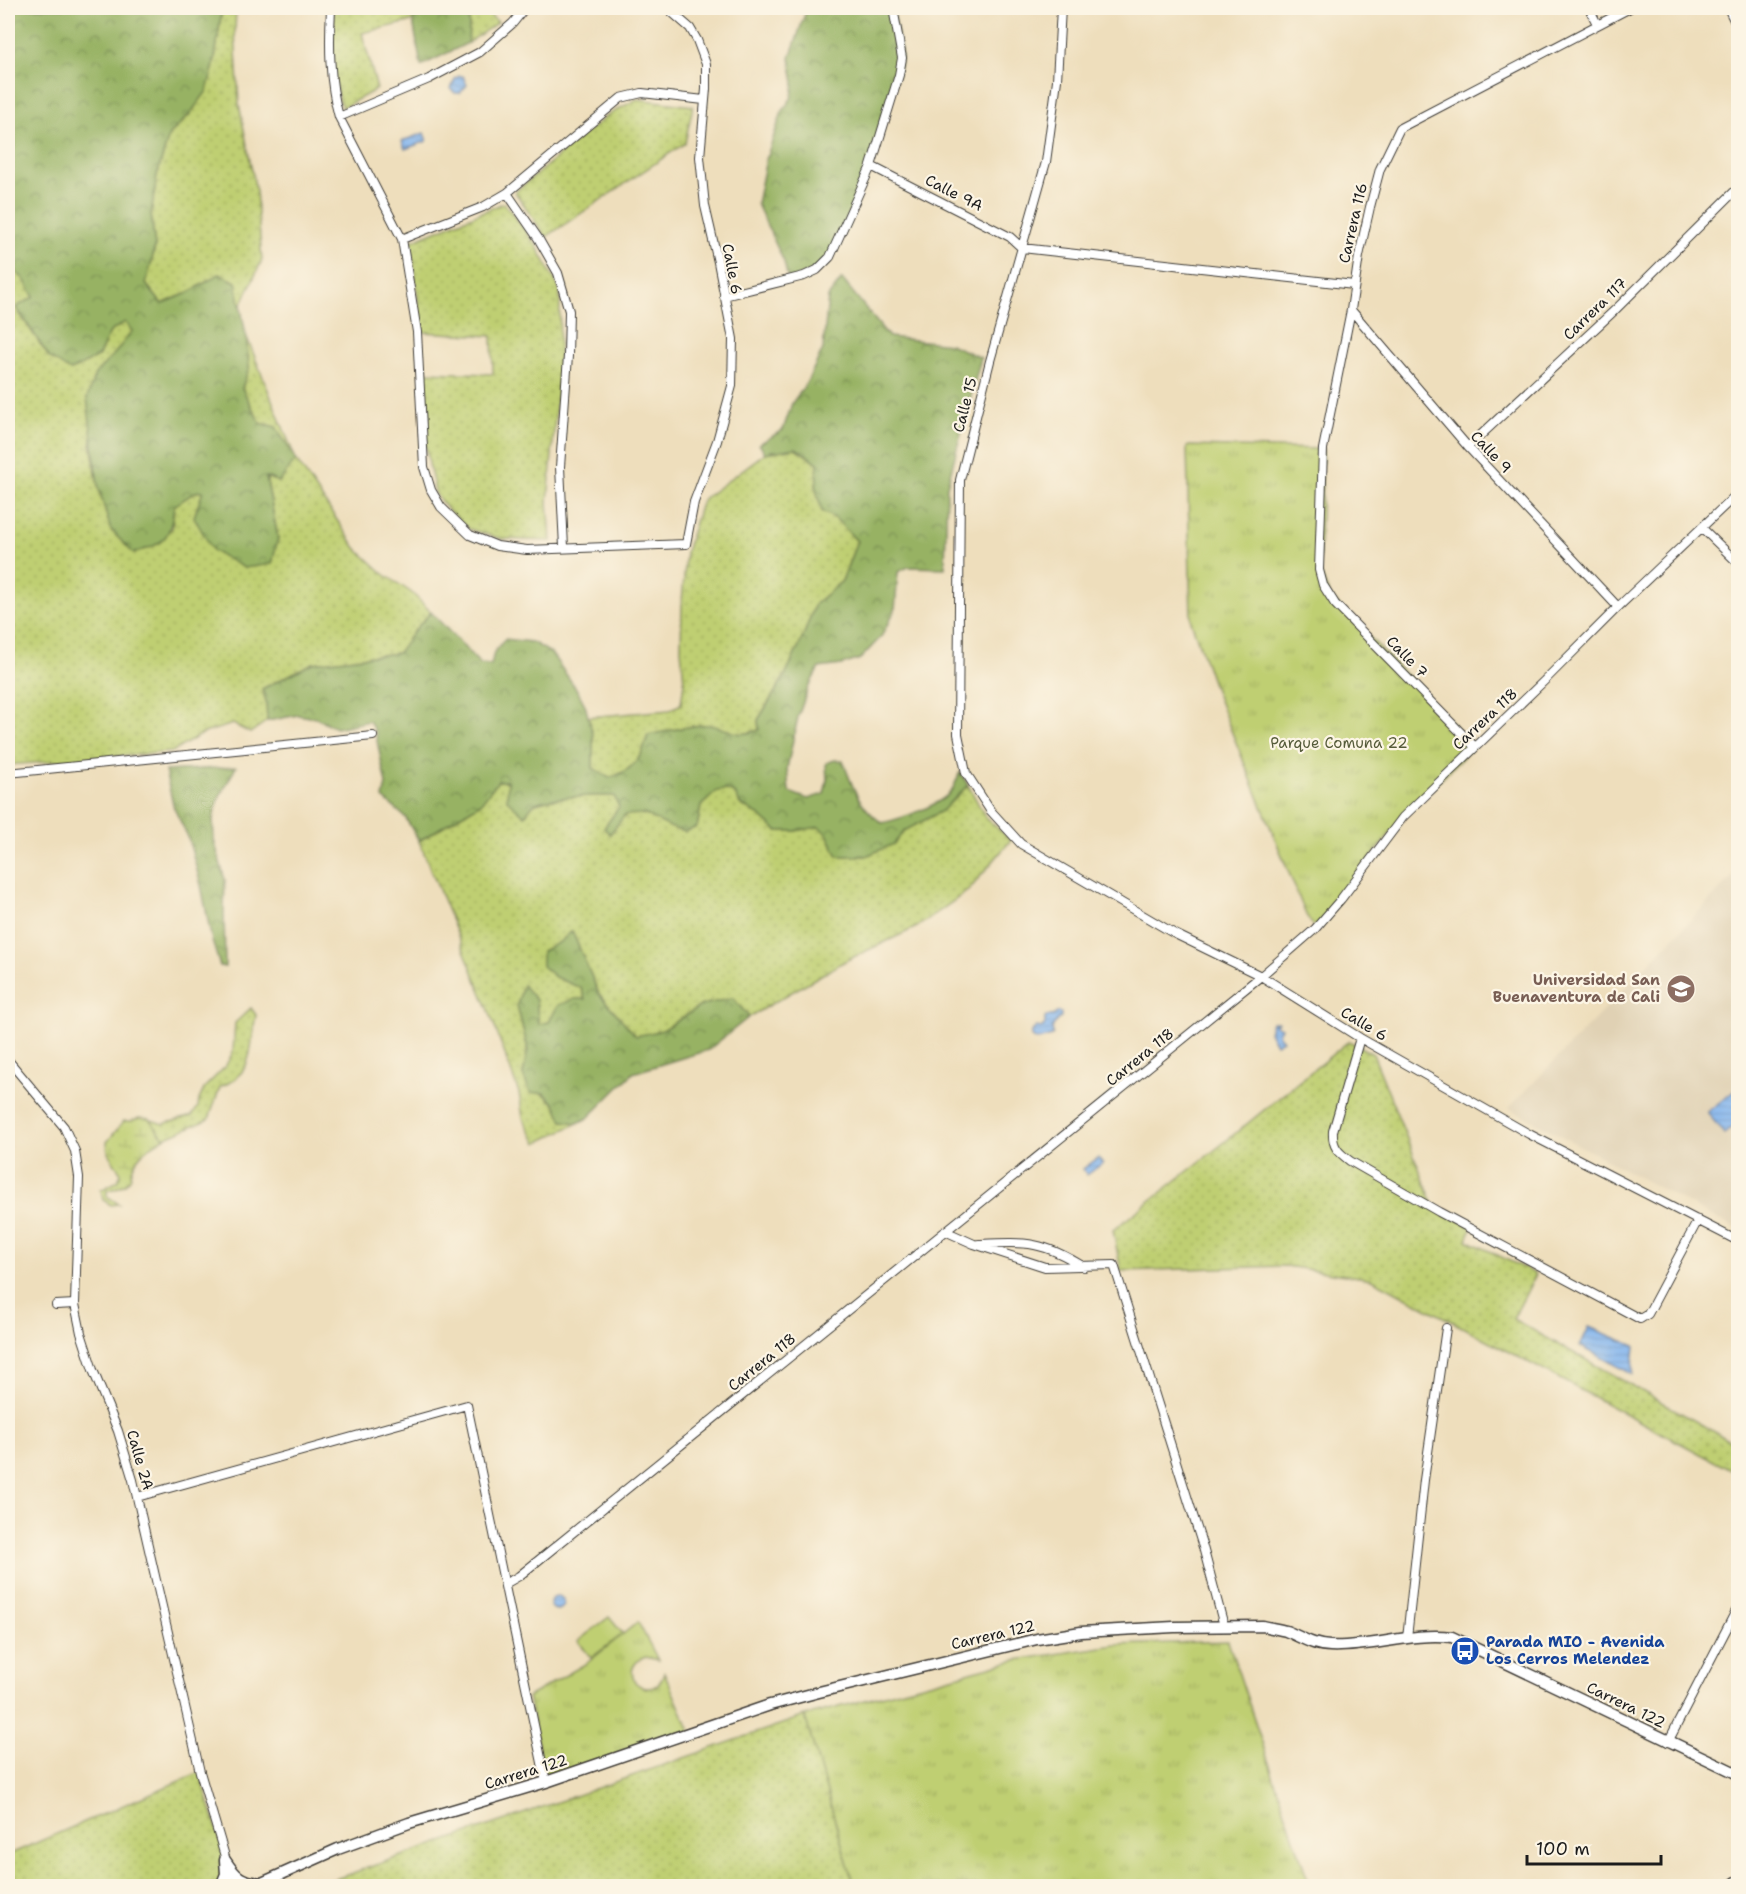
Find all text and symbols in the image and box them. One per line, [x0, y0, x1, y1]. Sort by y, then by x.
street label: Calle 9A [922, 170, 986, 216]
street label: Carrera 116 [1334, 181, 1372, 265]
street label: Calle 6 [717, 242, 747, 296]
street label: Carrera 117 [1559, 273, 1631, 345]
street label: Calle 15 [949, 375, 981, 435]
street label: Calle 9 [1466, 426, 1516, 478]
street label: Calle 7 [1382, 632, 1432, 682]
street label: Carrera 118 [1448, 684, 1522, 754]
park label: Parque Comuna 22 [1270, 733, 1408, 753]
place label: Universidad San Buenaventura de Cali [1493, 970, 1660, 1007]
school or university icon: Universidad San Buenaventura de Cali [1665, 973, 1697, 1005]
street label: Calle 6 [1337, 1002, 1391, 1046]
street label: Carrera 118 [1102, 1023, 1178, 1091]
street label: Carrera 118 [724, 1328, 800, 1396]
street label: Calle 2A [122, 1428, 158, 1492]
street label: Carrera 122 [949, 1616, 1037, 1654]
place label: Parada MIO - Avenida Los Cerros Melendez [1486, 1632, 1665, 1669]
bus stop icon: Parada MIO - Avenida Los Cerros Melendez [1449, 1635, 1481, 1667]
street label: Carrera 122 [1583, 1677, 1669, 1733]
street label: Carrera 122 [482, 1750, 570, 1794]
scale bar [1527, 1828, 1660, 1866]
text: 100 m [1536, 1837, 1590, 1861]

